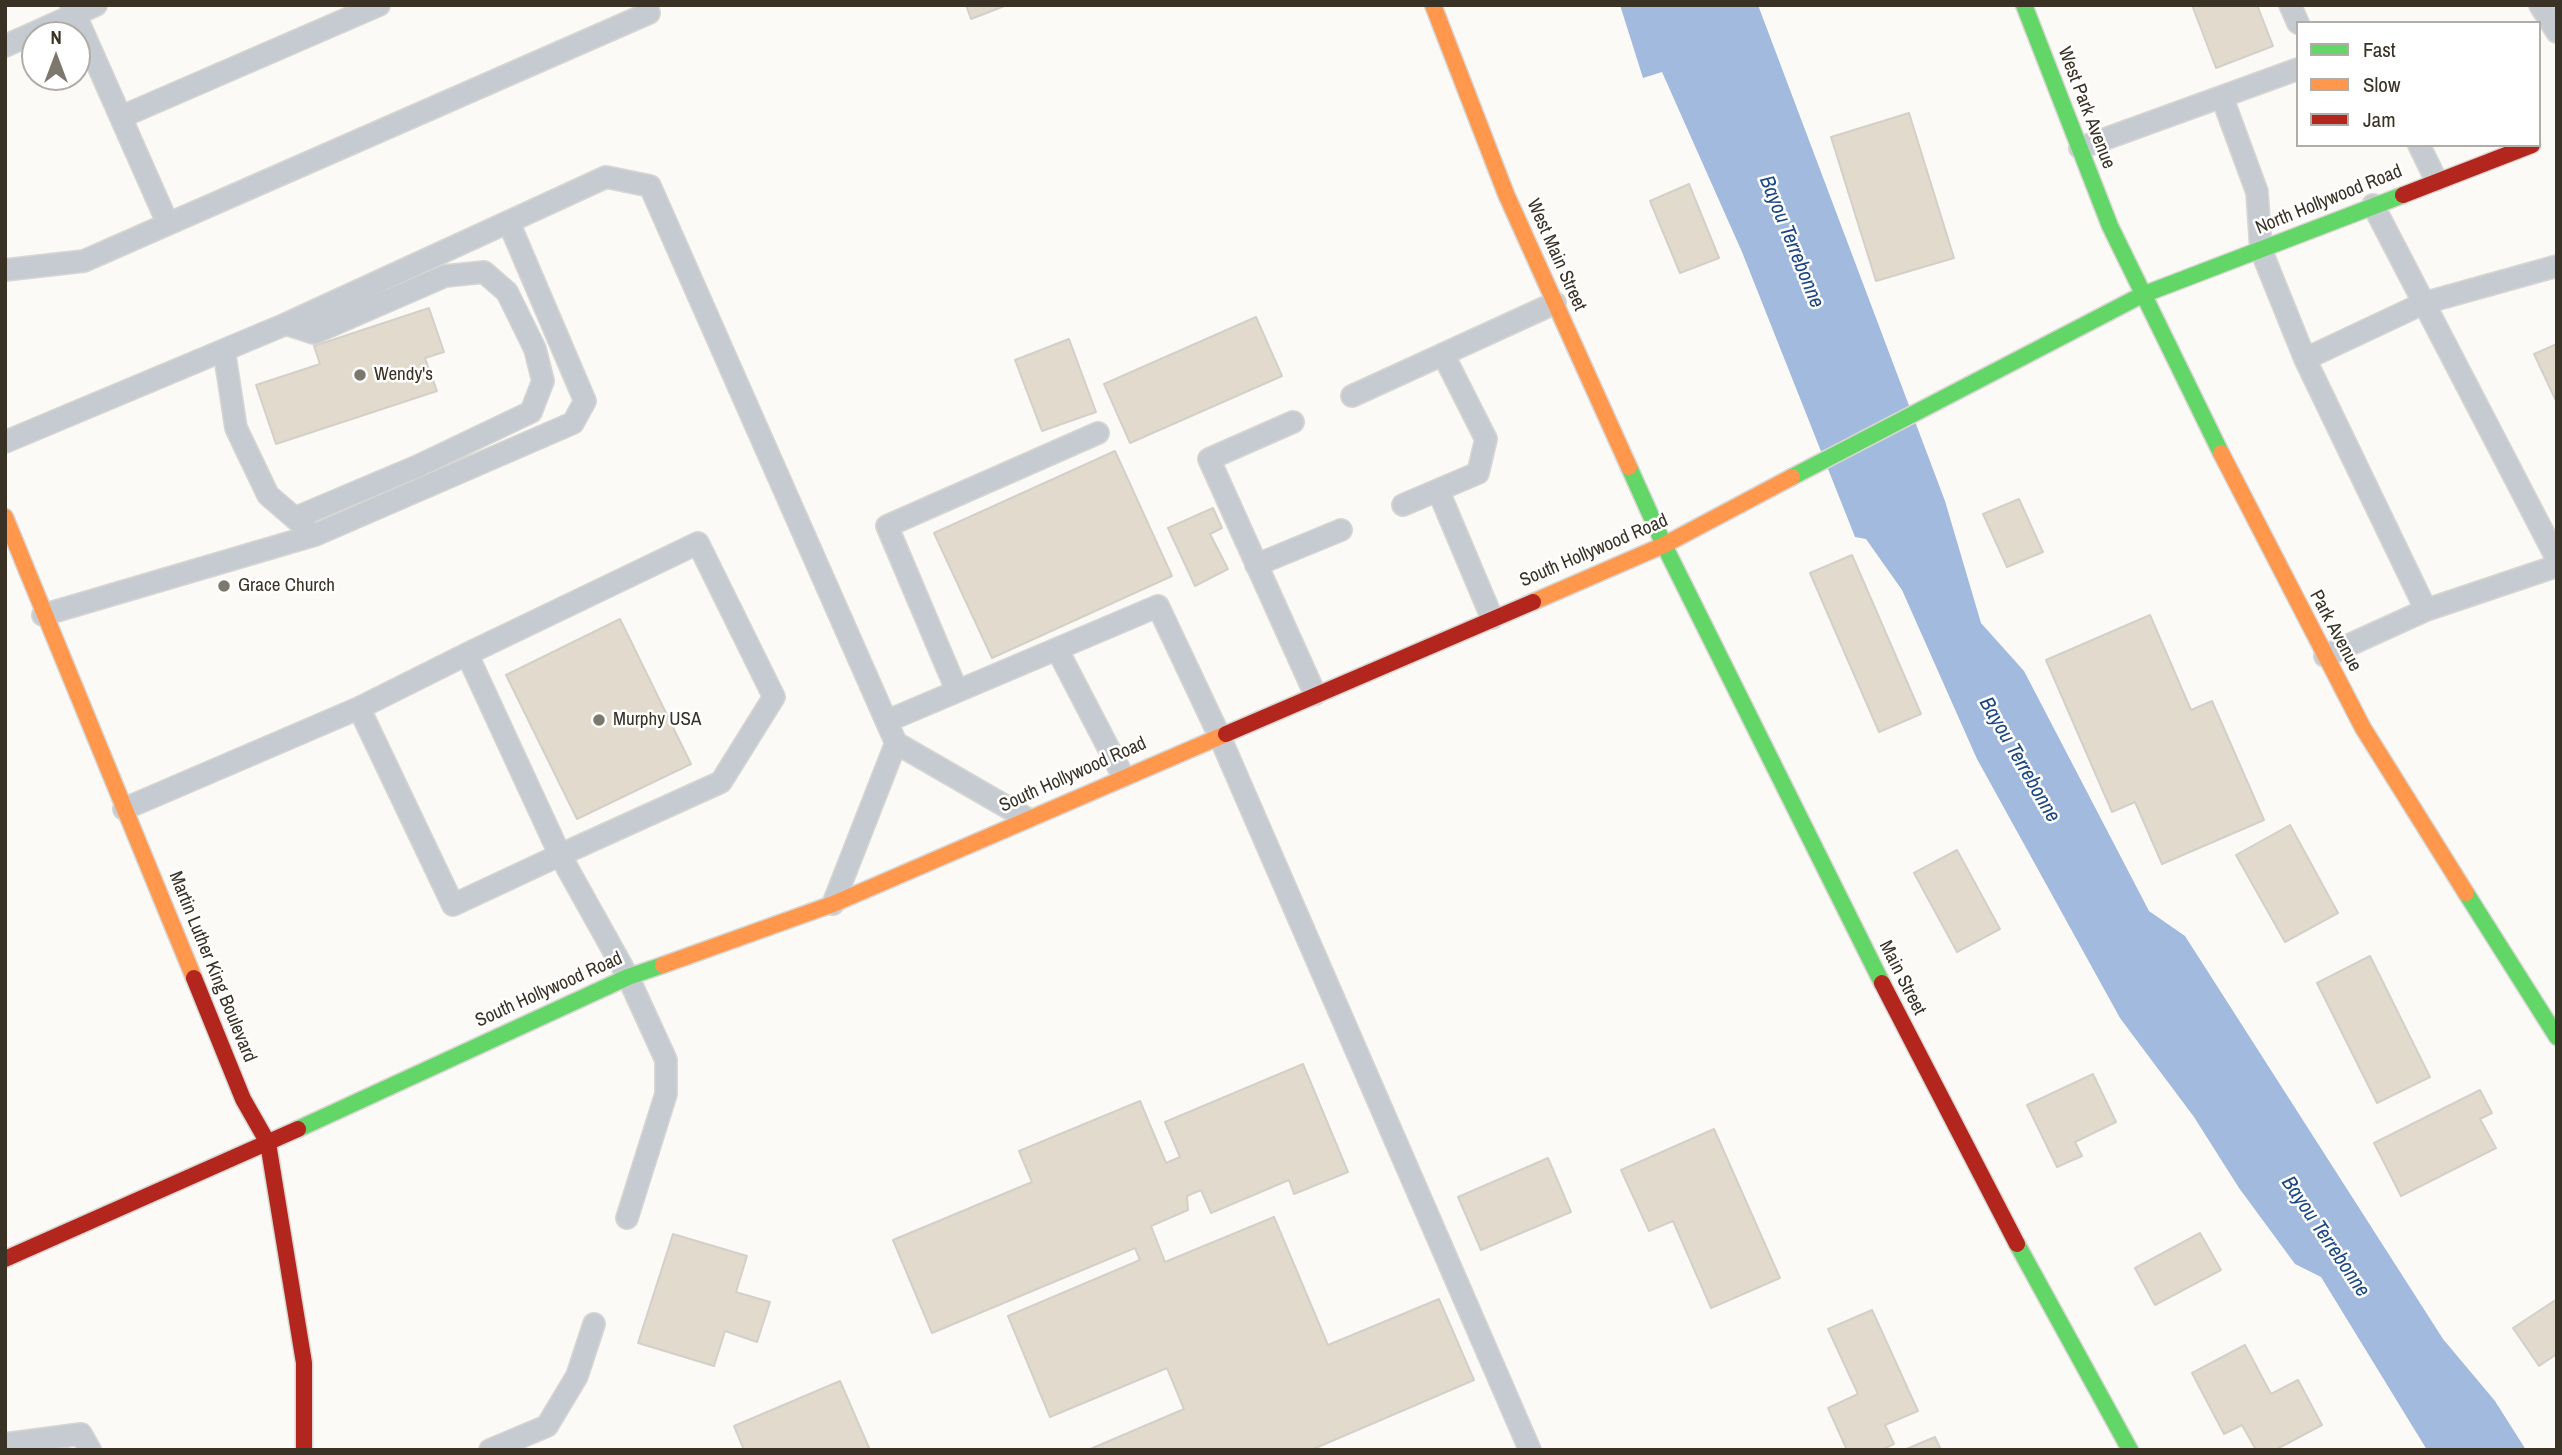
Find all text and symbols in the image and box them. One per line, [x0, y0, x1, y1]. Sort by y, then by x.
north arrow [21, 21, 91, 91]
legend [2296, 21, 2541, 147]
text: N [50, 24, 62, 50]
text: Fast [2363, 35, 2396, 64]
street label: West Park Avenue [2052, 44, 2120, 172]
text: Slow [2363, 70, 2400, 99]
text: Jam [2363, 105, 2396, 134]
street label: North Hollywood Road [2252, 160, 2406, 240]
water label: Bayou Terrebonne [1753, 172, 1829, 312]
street label: West Main Street [1521, 196, 1591, 314]
place label: Wendy's [374, 364, 433, 386]
marker: Wendy's [352, 367, 368, 383]
street label: South Hollywood Road [1517, 510, 1671, 592]
place label: Grace Church [238, 575, 335, 597]
marker: Grace Church [216, 578, 232, 594]
street label: Park Avenue [2304, 586, 2366, 676]
water label: Bayou Terrebonne [1973, 693, 2065, 827]
place label: Murphy USA [613, 709, 701, 731]
marker: Murphy USA [591, 712, 607, 728]
street label: South Hollywood Road [996, 732, 1150, 818]
street label: Martin Luther King Boulevard [163, 868, 261, 1066]
street label: Main Street [1874, 937, 1930, 1019]
street label: South Hollywood Road [472, 947, 626, 1033]
water label: Bayou Terrebonne [2275, 1172, 2375, 1302]

